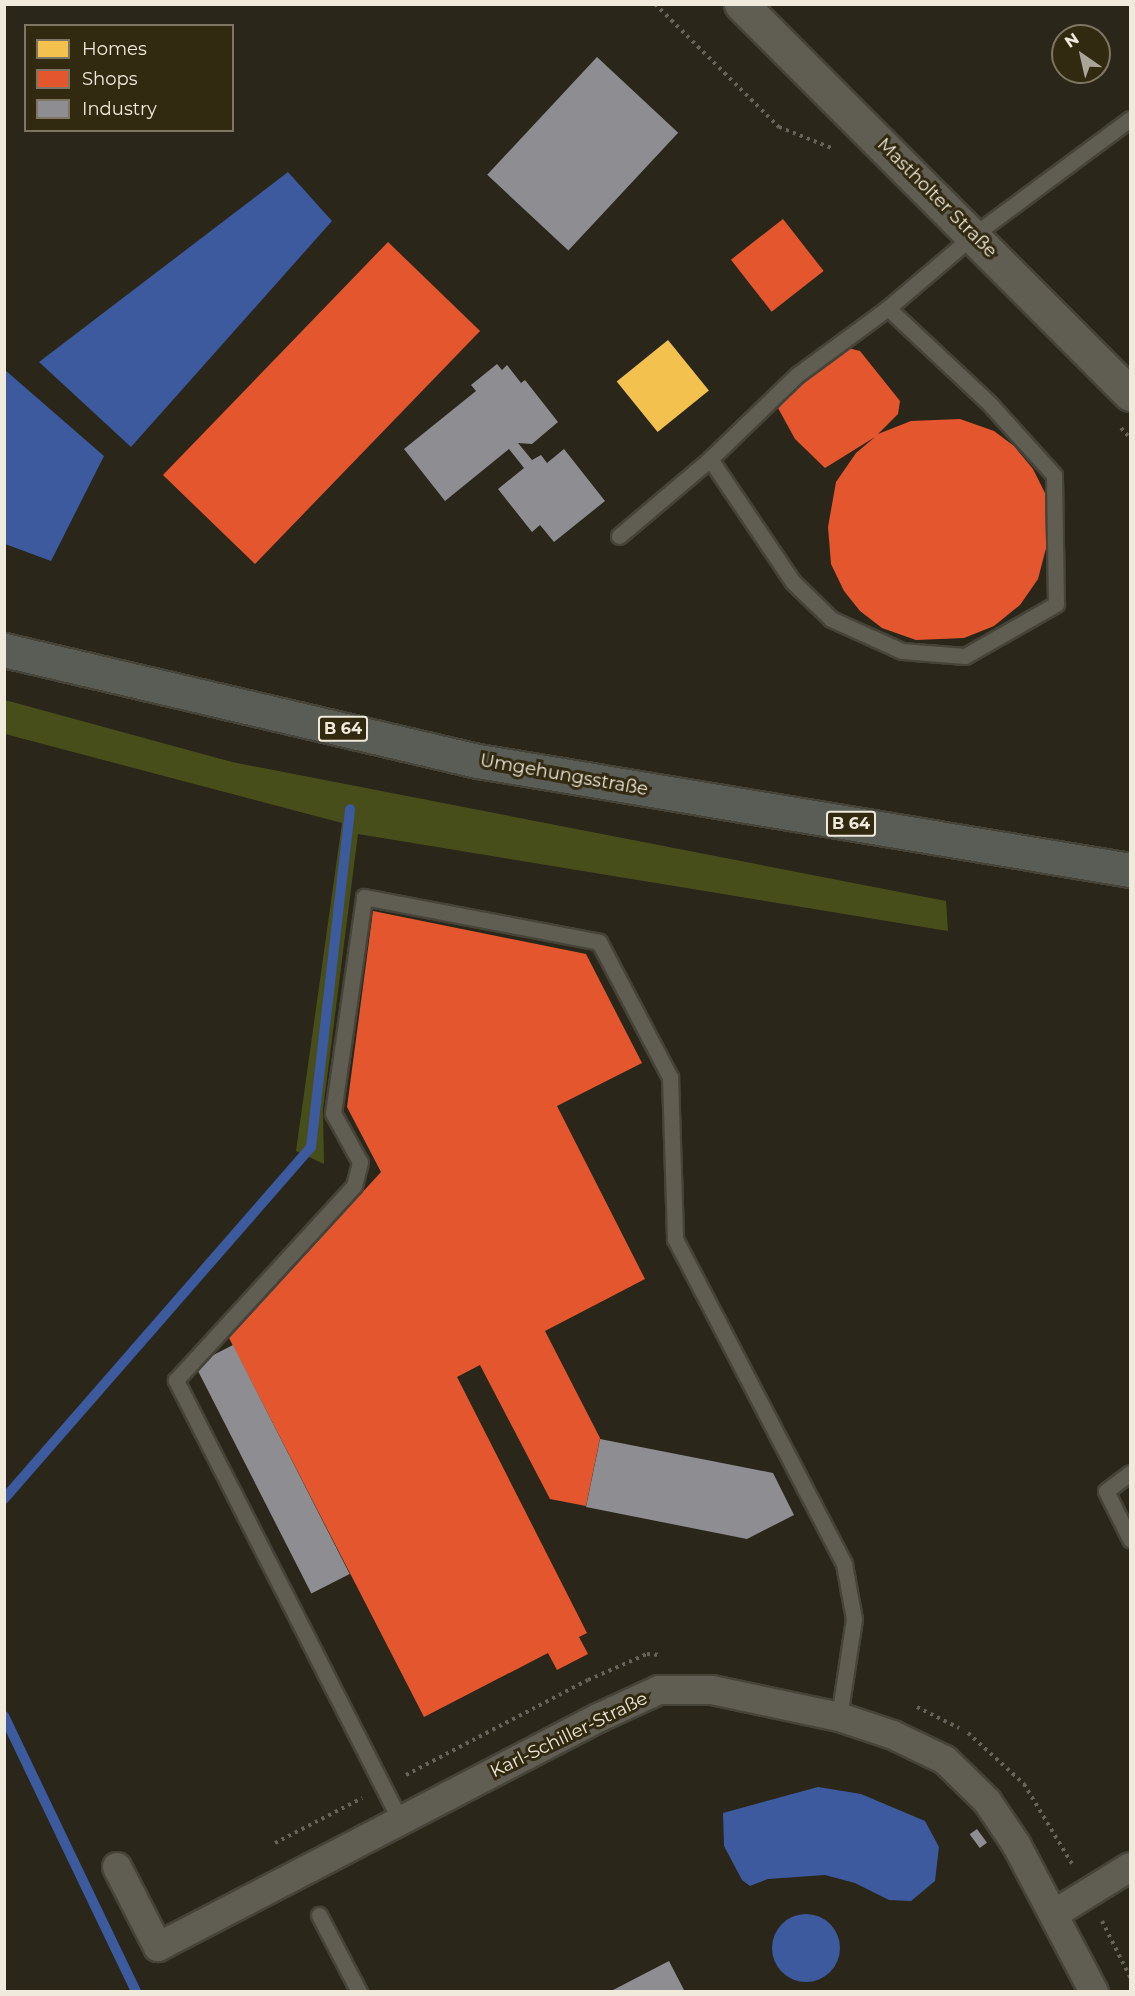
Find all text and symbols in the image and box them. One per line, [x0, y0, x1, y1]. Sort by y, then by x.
legend [24, 24, 234, 132]
north arrow [1051, 24, 1111, 84]
text: N [1061, 29, 1082, 52]
text: Homes [82, 38, 147, 60]
text: Shops [82, 68, 138, 90]
text: Industry [82, 98, 157, 120]
street label: Mastholter Straße [873, 134, 1001, 262]
road number: B 64 [318, 716, 368, 742]
street label: Umgehungsstraße [478, 750, 650, 800]
road number: B 64 [826, 811, 876, 837]
street label: Karl-Schiller-Straße [487, 1688, 651, 1782]

